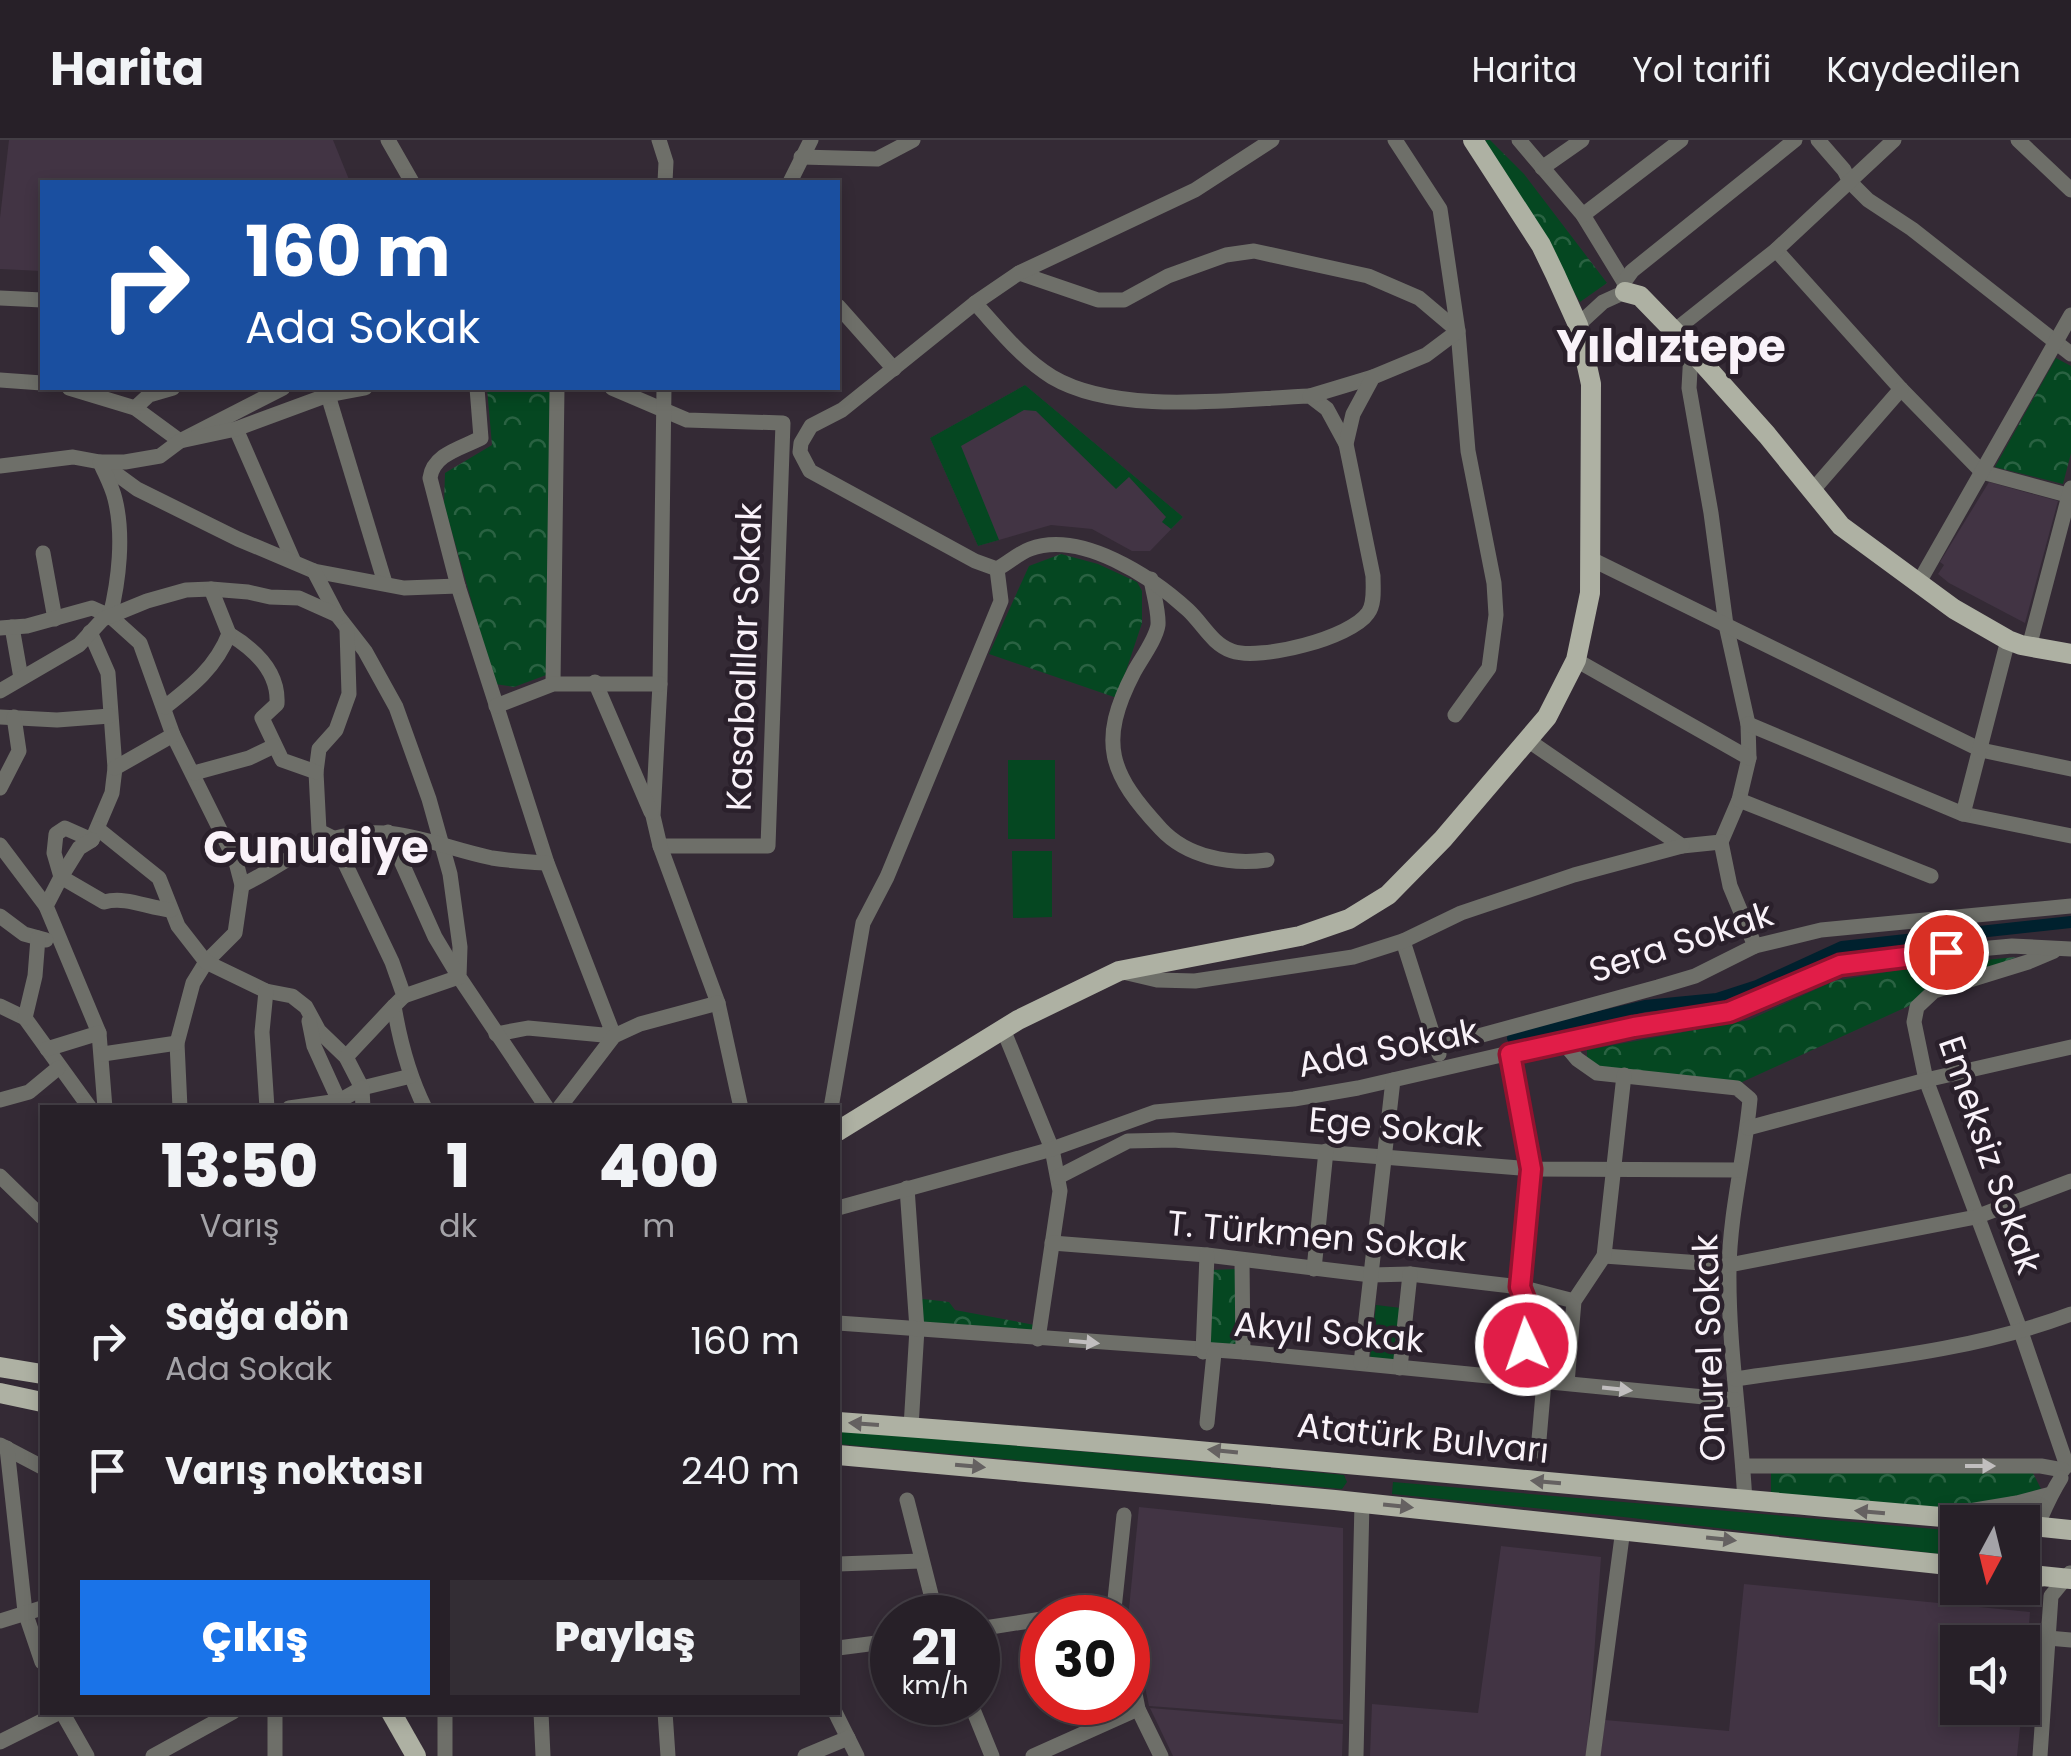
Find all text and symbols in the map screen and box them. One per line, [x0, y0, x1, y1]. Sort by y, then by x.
text: Harita [50, 35, 204, 102]
text: Harita [1471, 45, 1577, 94]
text: Yol tarifi [1632, 45, 1771, 94]
text: Kaydedilen [1826, 45, 2021, 94]
text: 160 m [245, 202, 451, 301]
icon: right [80, 220, 210, 350]
text: Ada Sokak [245, 296, 480, 359]
district label: Yıldıztepe [1556, 315, 1786, 378]
street label: Kasabalılar Sokak [714, 502, 773, 812]
district label: Cunudiye [203, 816, 429, 879]
street label: Sera Sokak [1582, 889, 1779, 994]
pin [1904, 910, 1989, 995]
icon: arrive [1919, 925, 1974, 980]
street label: Ada Sokak [1293, 1006, 1482, 1089]
street label: Emeksiz Sokak [1927, 1029, 2054, 1280]
street label: Ege Sokak [1307, 1094, 1486, 1159]
text: 13:50 [161, 1124, 318, 1208]
text: 1 [447, 1124, 470, 1208]
text: 400 [598, 1124, 719, 1208]
street label: T. Türkmen Sokak [1165, 1198, 1469, 1273]
text: Varış [200, 1203, 279, 1248]
text: dk [439, 1203, 477, 1248]
text: m [642, 1203, 675, 1248]
street label: Onurel Sokak [1680, 1233, 1737, 1463]
text: Sağa dön [165, 1290, 349, 1343]
position arrow [1474, 1293, 1578, 1397]
street label: Akyıl Sokak [1232, 1299, 1426, 1364]
icon: right [80, 1313, 135, 1368]
text: 160 m [691, 1314, 800, 1367]
one-way arrow [1068, 1335, 1100, 1351]
text: Ada Sokak [165, 1346, 332, 1391]
one-way arrow [1601, 1381, 1633, 1397]
street label: Atatürk Bulvarı [1295, 1400, 1551, 1475]
one-way arrow [848, 1416, 879, 1432]
icon: arrive [80, 1443, 135, 1498]
one-way arrow [1207, 1443, 1238, 1459]
text: Varış noktası [165, 1444, 424, 1497]
text: 240 m [681, 1444, 800, 1497]
one-way arrow [954, 1458, 986, 1474]
one-way arrow [1965, 1458, 1997, 1474]
one-way arrow [1530, 1474, 1562, 1490]
one-way arrow [1382, 1499, 1414, 1515]
one-way arrow [1854, 1503, 1886, 1519]
north arrow [1940, 1505, 2040, 1605]
map controls [1940, 1505, 2040, 1725]
one-way arrow [1706, 1532, 1737, 1548]
button: Çıkış [80, 1580, 430, 1695]
button: Paylaş [450, 1580, 800, 1695]
speed limit sign: 30 [1020, 1595, 1150, 1725]
text: 21 [911, 1612, 959, 1683]
button: sound [1940, 1625, 2040, 1725]
text: km/h [902, 1668, 968, 1703]

